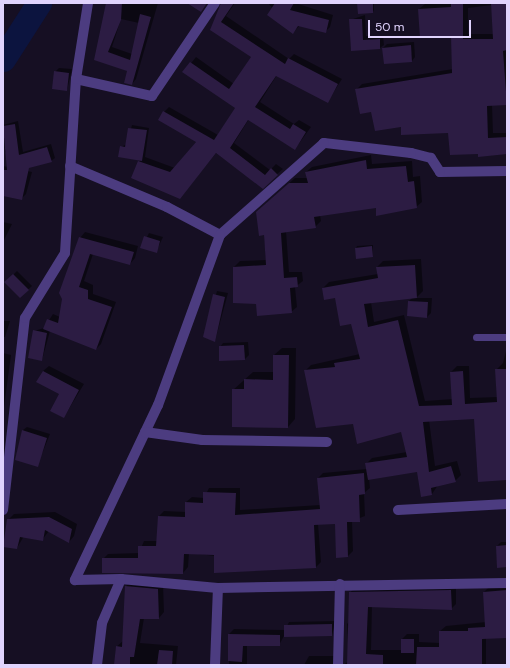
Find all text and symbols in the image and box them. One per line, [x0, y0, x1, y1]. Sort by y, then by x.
scale bar [370, 12, 473, 38]
text: 50 m [375, 19, 404, 35]

